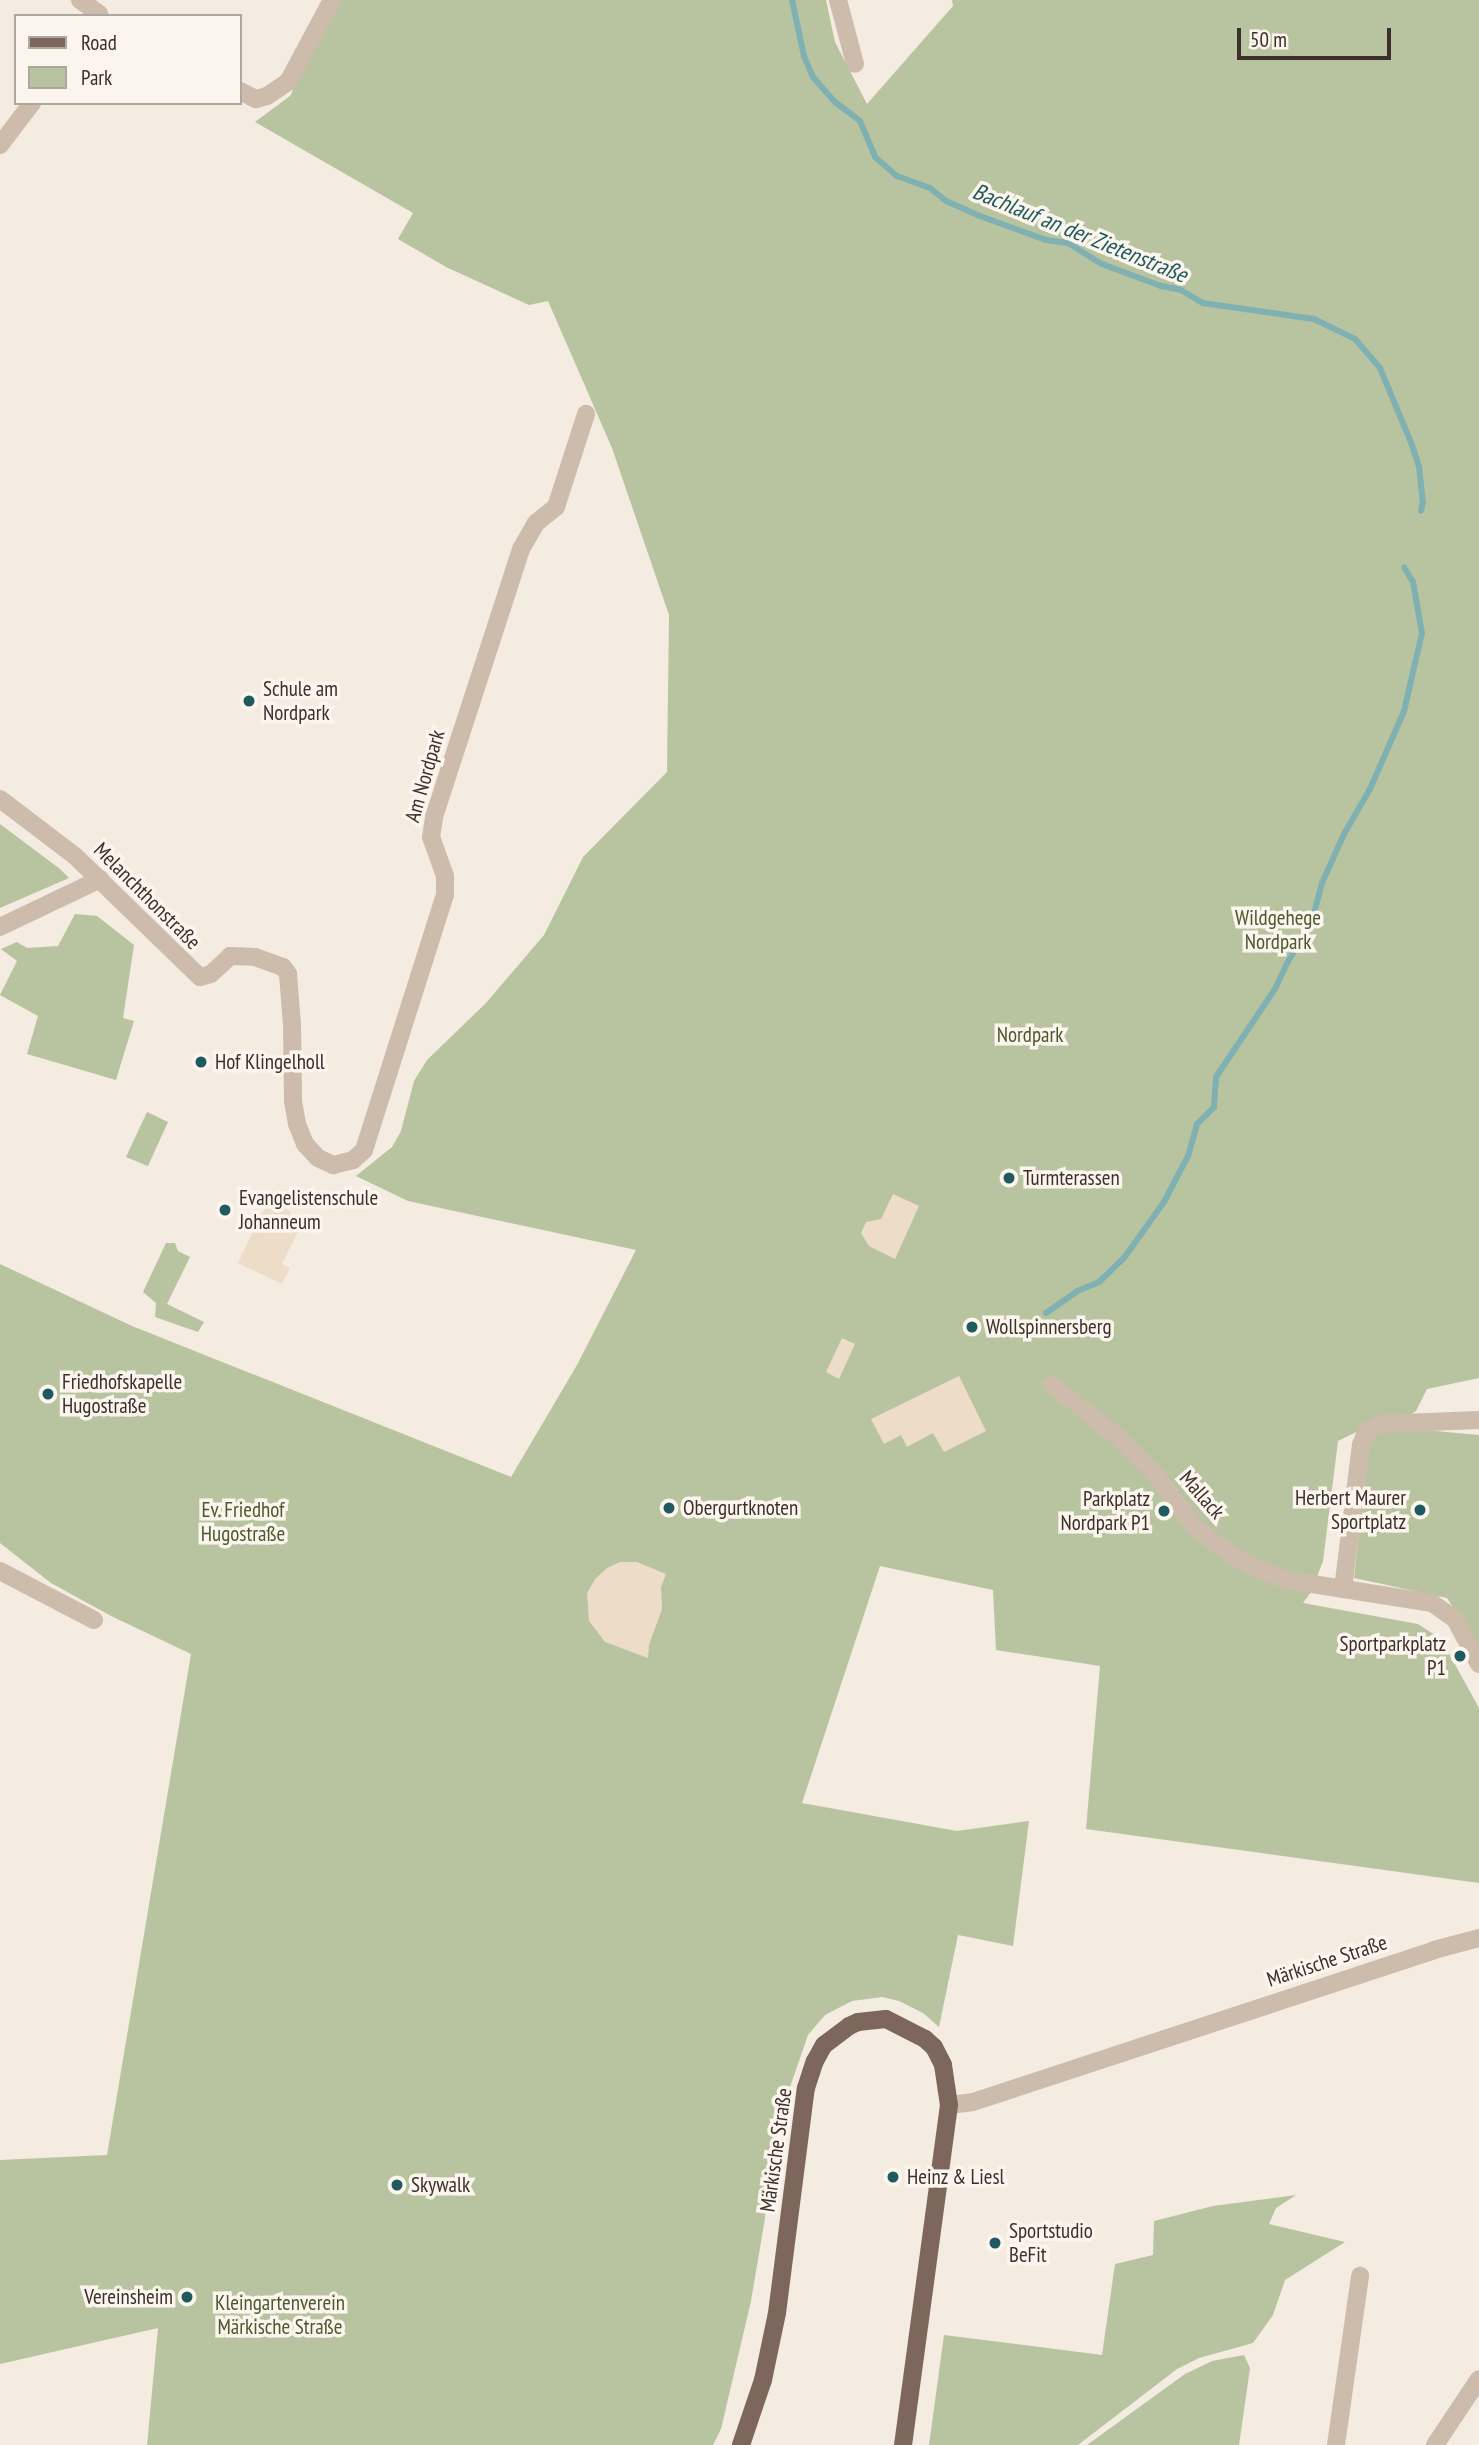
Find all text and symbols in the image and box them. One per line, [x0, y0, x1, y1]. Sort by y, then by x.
legend [14, 14, 242, 105]
scale bar [1241, 14, 1395, 58]
text: 50 m [1250, 26, 1287, 53]
text: Road [81, 29, 117, 56]
text: Park [81, 64, 112, 91]
water label: Bachlauf an der Zietenstraße [969, 177, 1191, 289]
place label: Schule am Nordpark [263, 676, 338, 726]
marker: Schule am Nordpark [241, 693, 257, 709]
street label: Am Nordpark [400, 727, 450, 825]
street label: Melanchthonstraße [88, 837, 206, 955]
park label: Wildgehege Nordpark [1235, 905, 1321, 955]
park label: Nordpark [997, 1022, 1063, 1048]
place label: Hof Klingelholl [215, 1049, 325, 1075]
marker: Hof Klingelholl [193, 1054, 209, 1070]
place label: Turmterassen [1023, 1165, 1120, 1191]
marker: Turmterassen [1001, 1170, 1017, 1186]
place label: Evangelistenschule Johanneum [239, 1185, 378, 1235]
marker: Evangelistenschule Johanneum [217, 1202, 233, 1218]
place label: Wollspinnersberg [986, 1314, 1112, 1340]
marker: Wollspinnersberg [964, 1319, 980, 1335]
place label: Friedhofskapelle Hugostraße [62, 1369, 182, 1419]
marker: Friedhofskapelle Hugostraße [40, 1386, 56, 1402]
street label: Mallack [1174, 1466, 1230, 1524]
place label: Herbert Maurer Sportplatz [1295, 1485, 1406, 1535]
place label: Parkplatz Nordpark P1 [1060, 1486, 1150, 1536]
place label: Obergurtknoten [683, 1495, 798, 1521]
park label: Ev. Friedhof Hugostraße [201, 1497, 285, 1547]
marker: Obergurtknoten [661, 1500, 677, 1516]
marker: Herbert Maurer Sportplatz [1412, 1502, 1428, 1518]
marker: Parkplatz Nordpark P1 [1156, 1503, 1172, 1519]
place label: Sportparkplatz P1 [1340, 1631, 1446, 1681]
marker: Sportparkplatz P1 [1452, 1648, 1468, 1664]
street label: Märkische Straße [1264, 1930, 1390, 1992]
street label: Märkische Straße [755, 2086, 797, 2214]
place label: Heinz & Liesl [907, 2164, 1005, 2190]
marker: Heinz & Liesl [885, 2169, 901, 2185]
place label: Skywalk [411, 2172, 470, 2198]
marker: Skywalk [389, 2177, 405, 2193]
place label: Sportstudio BeFit [1009, 2218, 1093, 2268]
marker: Sportstudio BeFit [987, 2235, 1003, 2251]
place label: Vereinsheim [84, 2284, 173, 2310]
marker: Vereinsheim [179, 2289, 195, 2305]
park label: Kleingartenverein Märkische Straße [215, 2290, 345, 2340]

